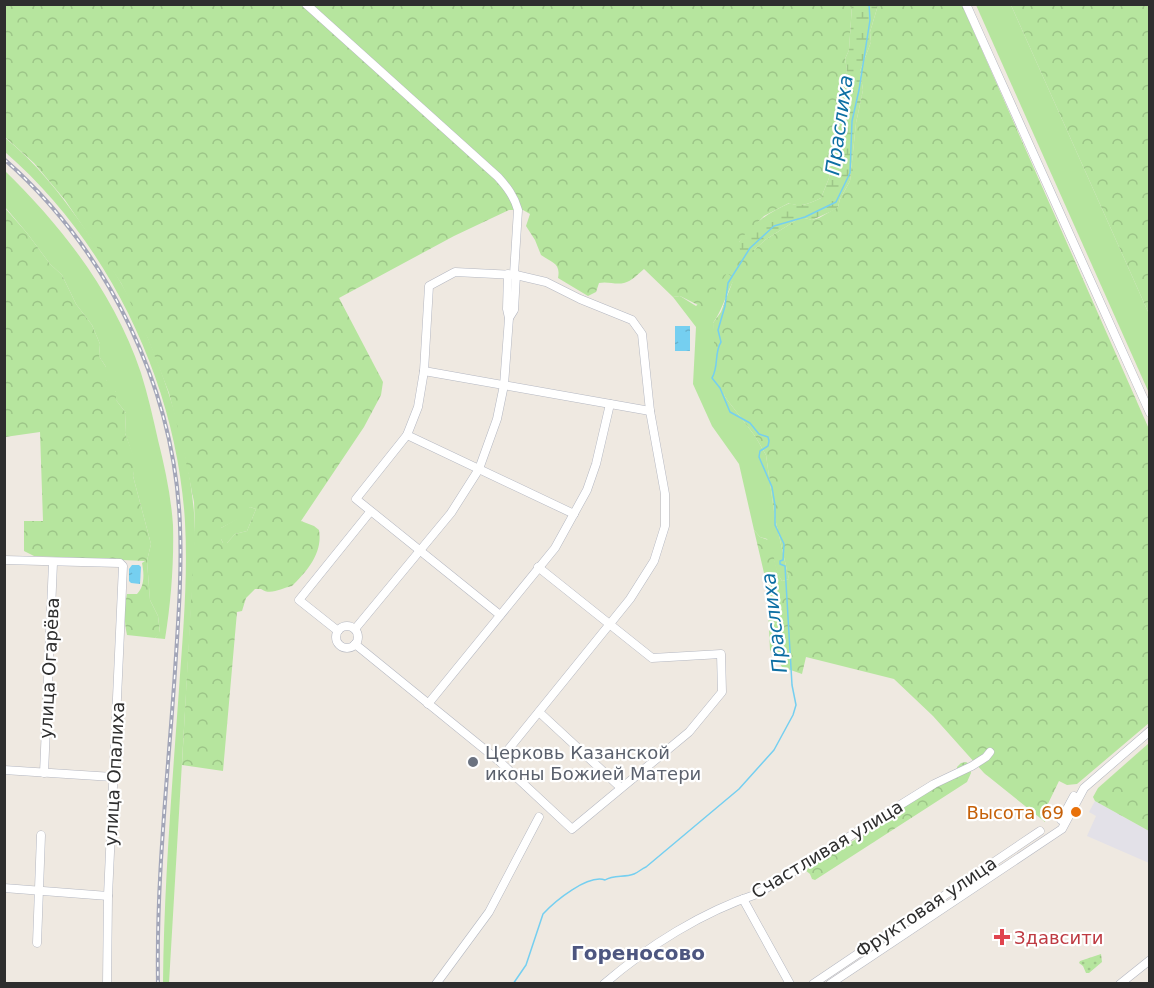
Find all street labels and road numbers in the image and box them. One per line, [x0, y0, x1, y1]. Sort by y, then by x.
street label: улица Огарёва [35, 597, 63, 739]
street label: улица Опалиха [100, 701, 128, 847]
street label: Счастливая улица [747, 795, 907, 903]
street label: Фруктовая улица [852, 852, 1000, 962]

